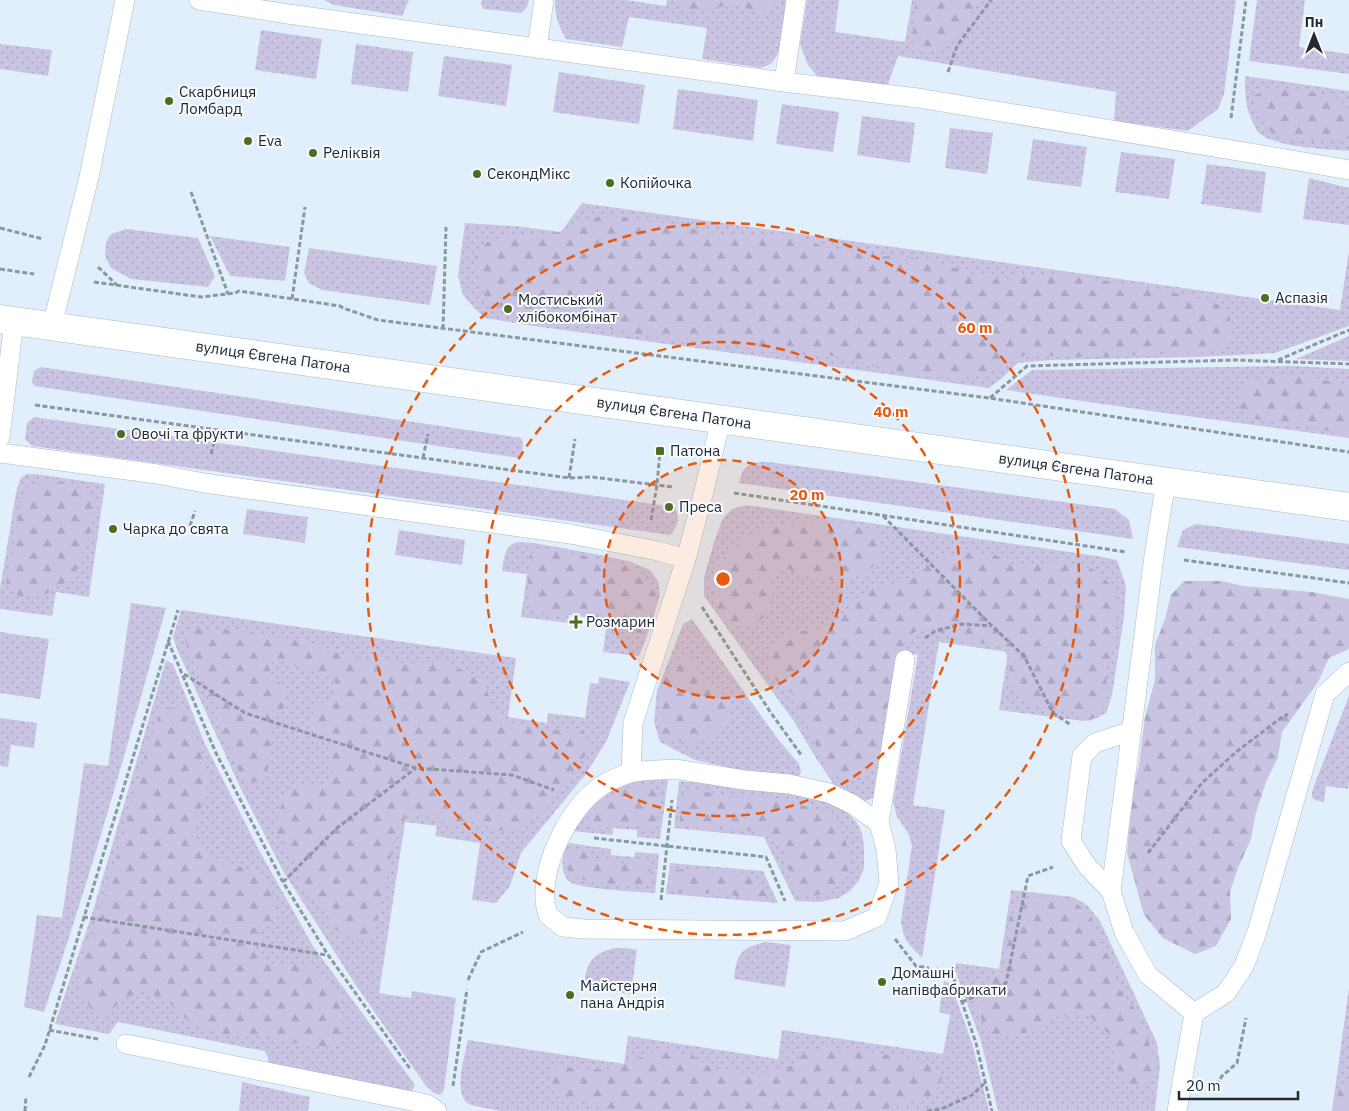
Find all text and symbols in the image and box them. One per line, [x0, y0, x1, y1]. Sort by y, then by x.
north arrow [1289, 10, 1339, 60]
text: Пн [1305, 13, 1323, 31]
place label: Скарбниця Ломбард [179, 82, 256, 118]
marker: Скарбниця Ломбард [163, 95, 175, 107]
place label: Eva [258, 131, 282, 150]
marker: Eva [242, 135, 254, 147]
place label: Реліквія [323, 143, 381, 162]
marker: Реліквія [307, 147, 319, 159]
place label: СекондМікс [487, 164, 571, 183]
marker: СекондМікс [471, 168, 483, 180]
place label: Копійочка [620, 173, 692, 192]
marker: Копійочка [604, 177, 616, 189]
place label: Аспазія [1275, 288, 1328, 307]
place label: Мостиський хлібокомбінат [518, 290, 617, 326]
marker: Аспазія [1259, 292, 1271, 304]
marker: Мостиський хлібокомбінат [502, 303, 514, 315]
text: 60 m [958, 318, 992, 337]
street label: вулиця Євгена Патона [194, 336, 352, 377]
street label: вулиця Євгена Патона [595, 392, 753, 433]
text: 40 m [874, 402, 908, 421]
place label: Овочі та фрукти [131, 424, 244, 443]
marker: Овочі та фрукти [115, 428, 127, 440]
place label: Патона [670, 441, 720, 460]
marker: Патона [654, 445, 666, 457]
street label: вулиця Євгена Патона [997, 448, 1155, 489]
text: 20 m [790, 485, 824, 504]
place label: Преса [679, 497, 722, 516]
marker: Преса [663, 501, 675, 513]
place label: Чарка до свята [123, 519, 229, 538]
marker: Чарка до свята [107, 523, 119, 535]
centre of rings [714, 570, 732, 588]
place label: Розмарин [586, 612, 655, 631]
marker: Розмарин [570, 616, 582, 628]
place label: Домашні напівфабрикати [892, 963, 1007, 999]
place label: Майстерня пана Андрія [580, 976, 665, 1012]
marker: Домашні напівфабрикати [876, 976, 888, 988]
marker: Майстерня пана Андрія [564, 989, 576, 1001]
scale bar [1179, 1068, 1298, 1100]
text: 20 m [1186, 1076, 1221, 1095]

